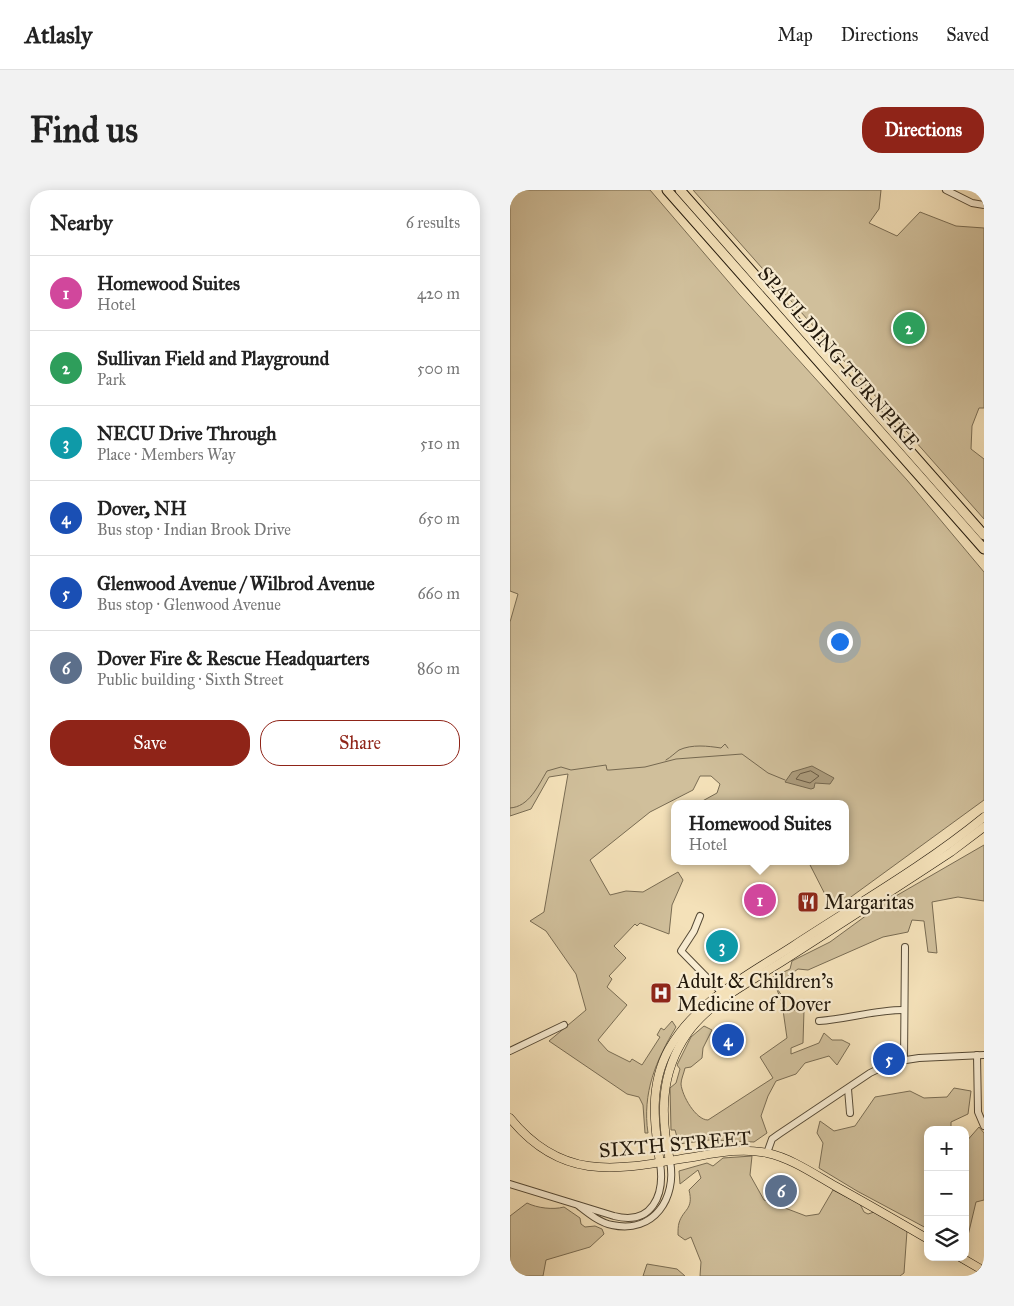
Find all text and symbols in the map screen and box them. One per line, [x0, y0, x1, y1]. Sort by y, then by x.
text: Atlasly [25, 20, 92, 50]
text: Map [777, 24, 813, 46]
text: Directions [841, 24, 918, 46]
text: Saved [946, 24, 989, 46]
button: Directions [862, 107, 984, 153]
text: Find us [30, 109, 138, 152]
text: Nearby [50, 210, 113, 236]
text: 6 results [406, 213, 460, 232]
street label: SPAULDING TURNPIKE [753, 262, 925, 454]
text: Homewood Suites [97, 272, 240, 295]
text: 1 [63, 284, 69, 303]
text: 420 m [417, 284, 460, 303]
text: Hotel [97, 295, 135, 314]
pin: 2 [893, 309, 925, 347]
text: Sullivan Field and Playground [97, 347, 329, 370]
text: 2 [62, 359, 70, 378]
text: 500 m [417, 359, 460, 378]
text: Park [97, 370, 126, 389]
text: NECU Drive Through [97, 422, 277, 445]
text: 3 [63, 434, 69, 453]
text: 510 m [420, 434, 460, 453]
text: Place · Members Way [97, 445, 236, 464]
text: Dover, NH [97, 497, 187, 520]
text: 4 [62, 509, 70, 528]
text: 650 m [418, 509, 460, 528]
text: Bus stop · Indian Brook Drive [97, 520, 291, 539]
text: Glenwood Avenue / Wilbrod Avenue [97, 572, 375, 595]
text: 5 [62, 584, 70, 603]
text: 660 m [417, 584, 460, 603]
text: Bus stop · Glenwood Avenue [97, 595, 281, 614]
your location [827, 629, 853, 655]
text: Dover Fire & Rescue Headquarters [97, 647, 369, 670]
text: 6 [62, 659, 70, 678]
text: 860 m [417, 659, 460, 678]
text: Public building · Sixth Street [97, 670, 284, 689]
button: Save [50, 720, 250, 766]
button: Share [260, 720, 460, 766]
popup [671, 800, 849, 865]
text: Homewood Suites [689, 812, 831, 835]
text: Hotel [689, 835, 727, 854]
pin: 1 [744, 881, 776, 919]
restaurant icon: Margaritas [796, 890, 820, 914]
place label: Margaritas [824, 890, 914, 915]
pin: 3 [706, 927, 738, 965]
place label: Adult & Children's Medicine of Dover [676, 969, 833, 1016]
hospital icon: Adult & Children's Medicine of Dover [649, 981, 673, 1005]
pin: 4 [712, 1021, 744, 1059]
pin: 5 [873, 1040, 905, 1078]
street label: SIXTH STREET [598, 1125, 752, 1163]
map controls [924, 1126, 969, 1261]
button: + [924, 1126, 969, 1171]
button: − [924, 1171, 969, 1216]
pin: 6 [765, 1172, 797, 1210]
button: layers [924, 1216, 969, 1261]

